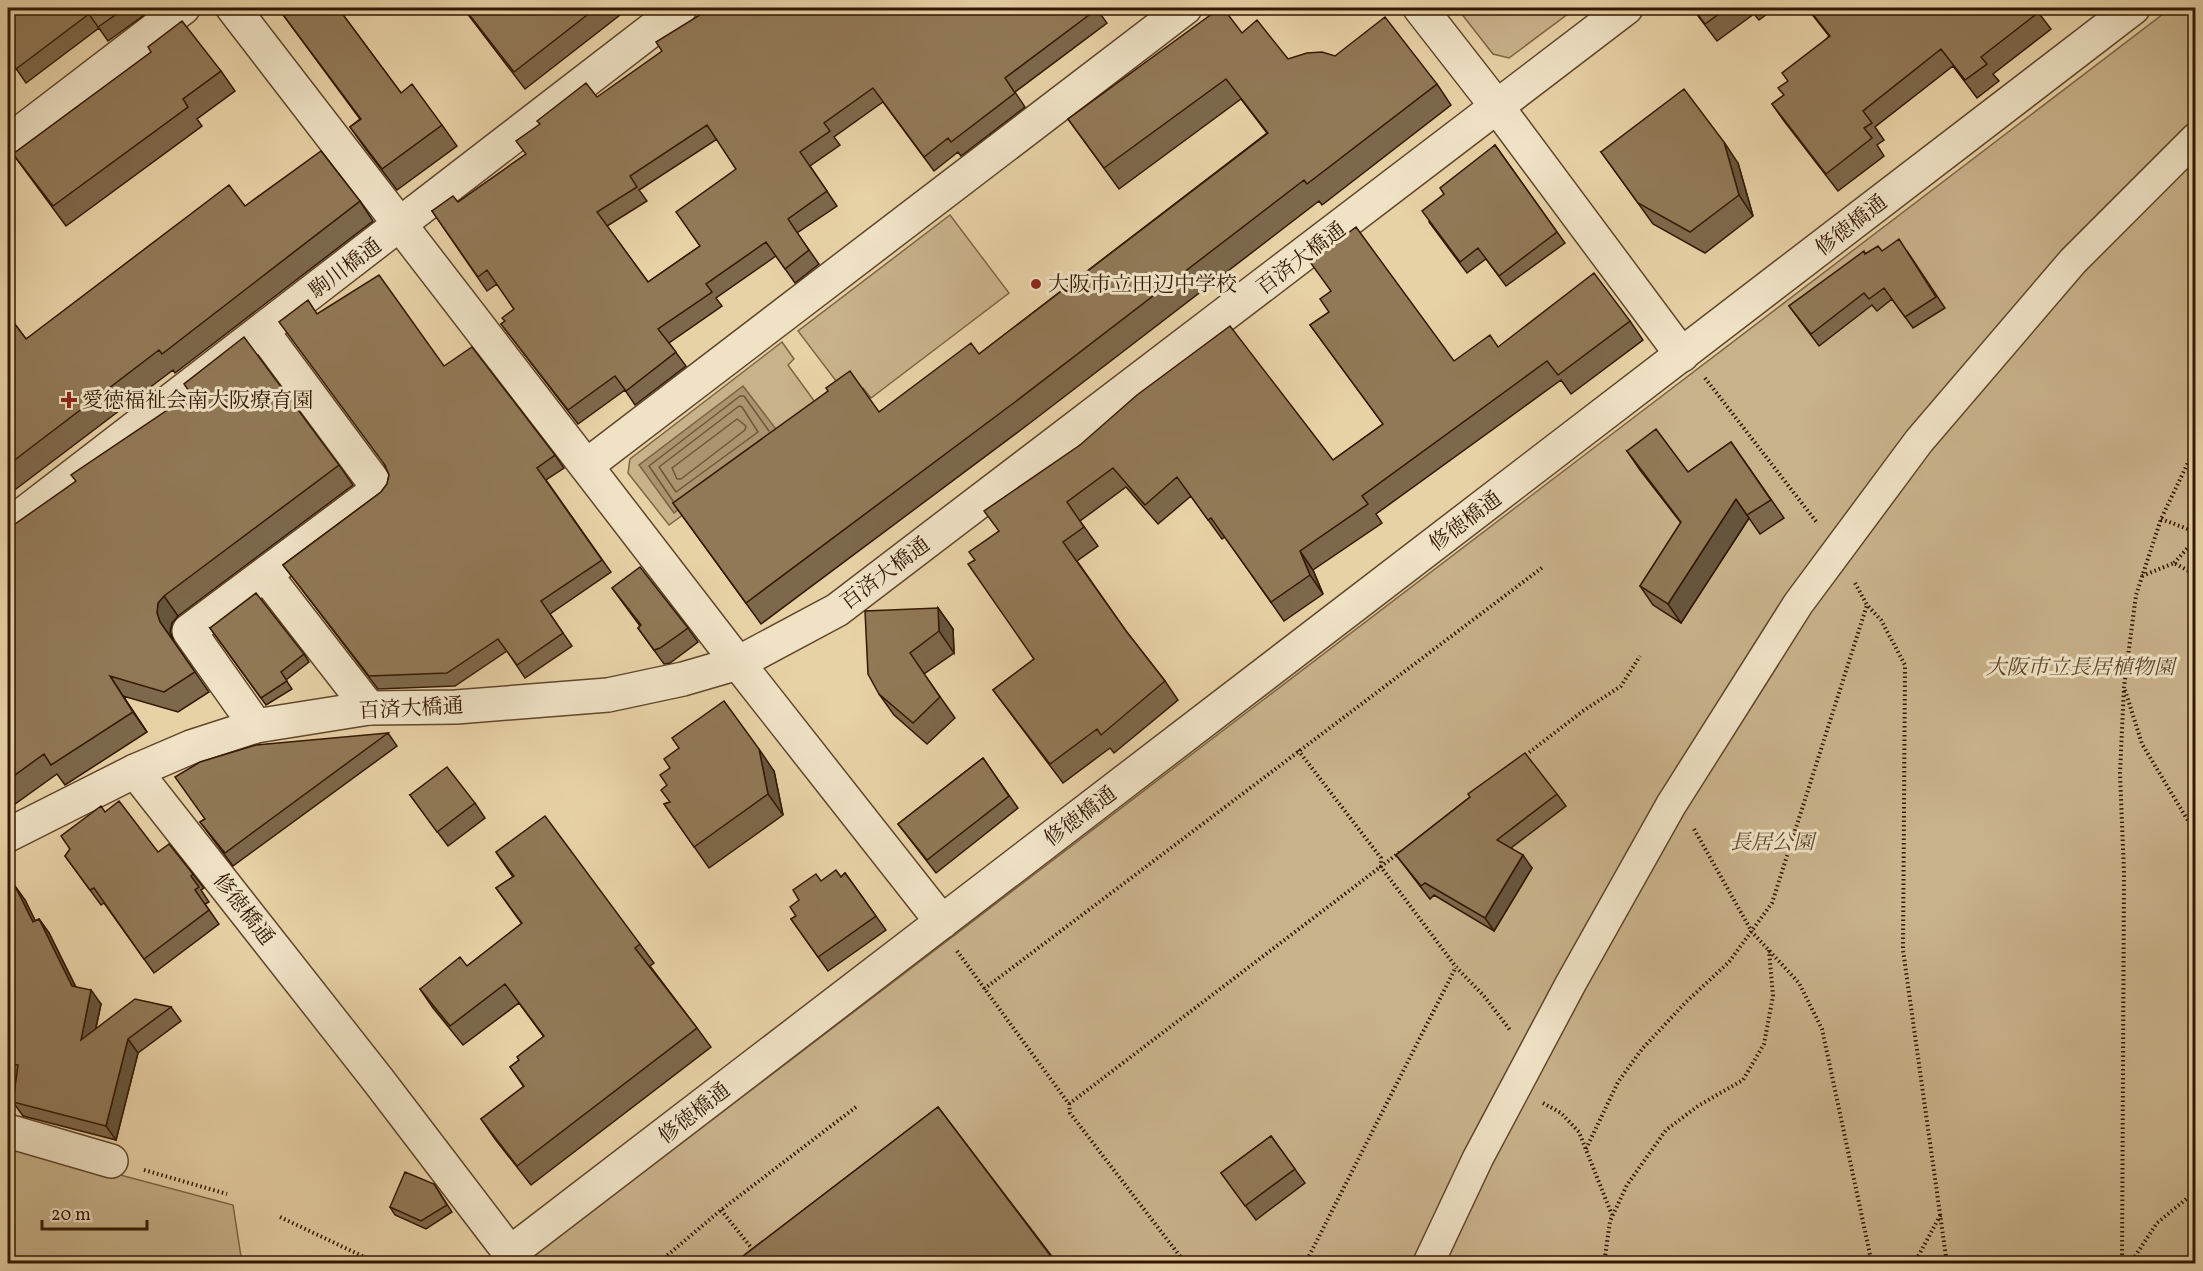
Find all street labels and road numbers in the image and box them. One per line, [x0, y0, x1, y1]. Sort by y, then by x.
street label: 修徳橋通 [1810, 189, 1894, 263]
street label: 百済大橋通 [1251, 216, 1353, 302]
street label: 駒川橋通 [304, 232, 388, 306]
street label: 修徳橋通 [1424, 485, 1508, 559]
street label: 百済大橋通 [835, 531, 937, 617]
street label: 百済大橋通 [358, 692, 464, 727]
street label: 修徳橋通 [1039, 780, 1123, 854]
street label: 修徳橋通 [206, 868, 280, 952]
street label: 修徳橋通 [653, 1077, 737, 1151]

